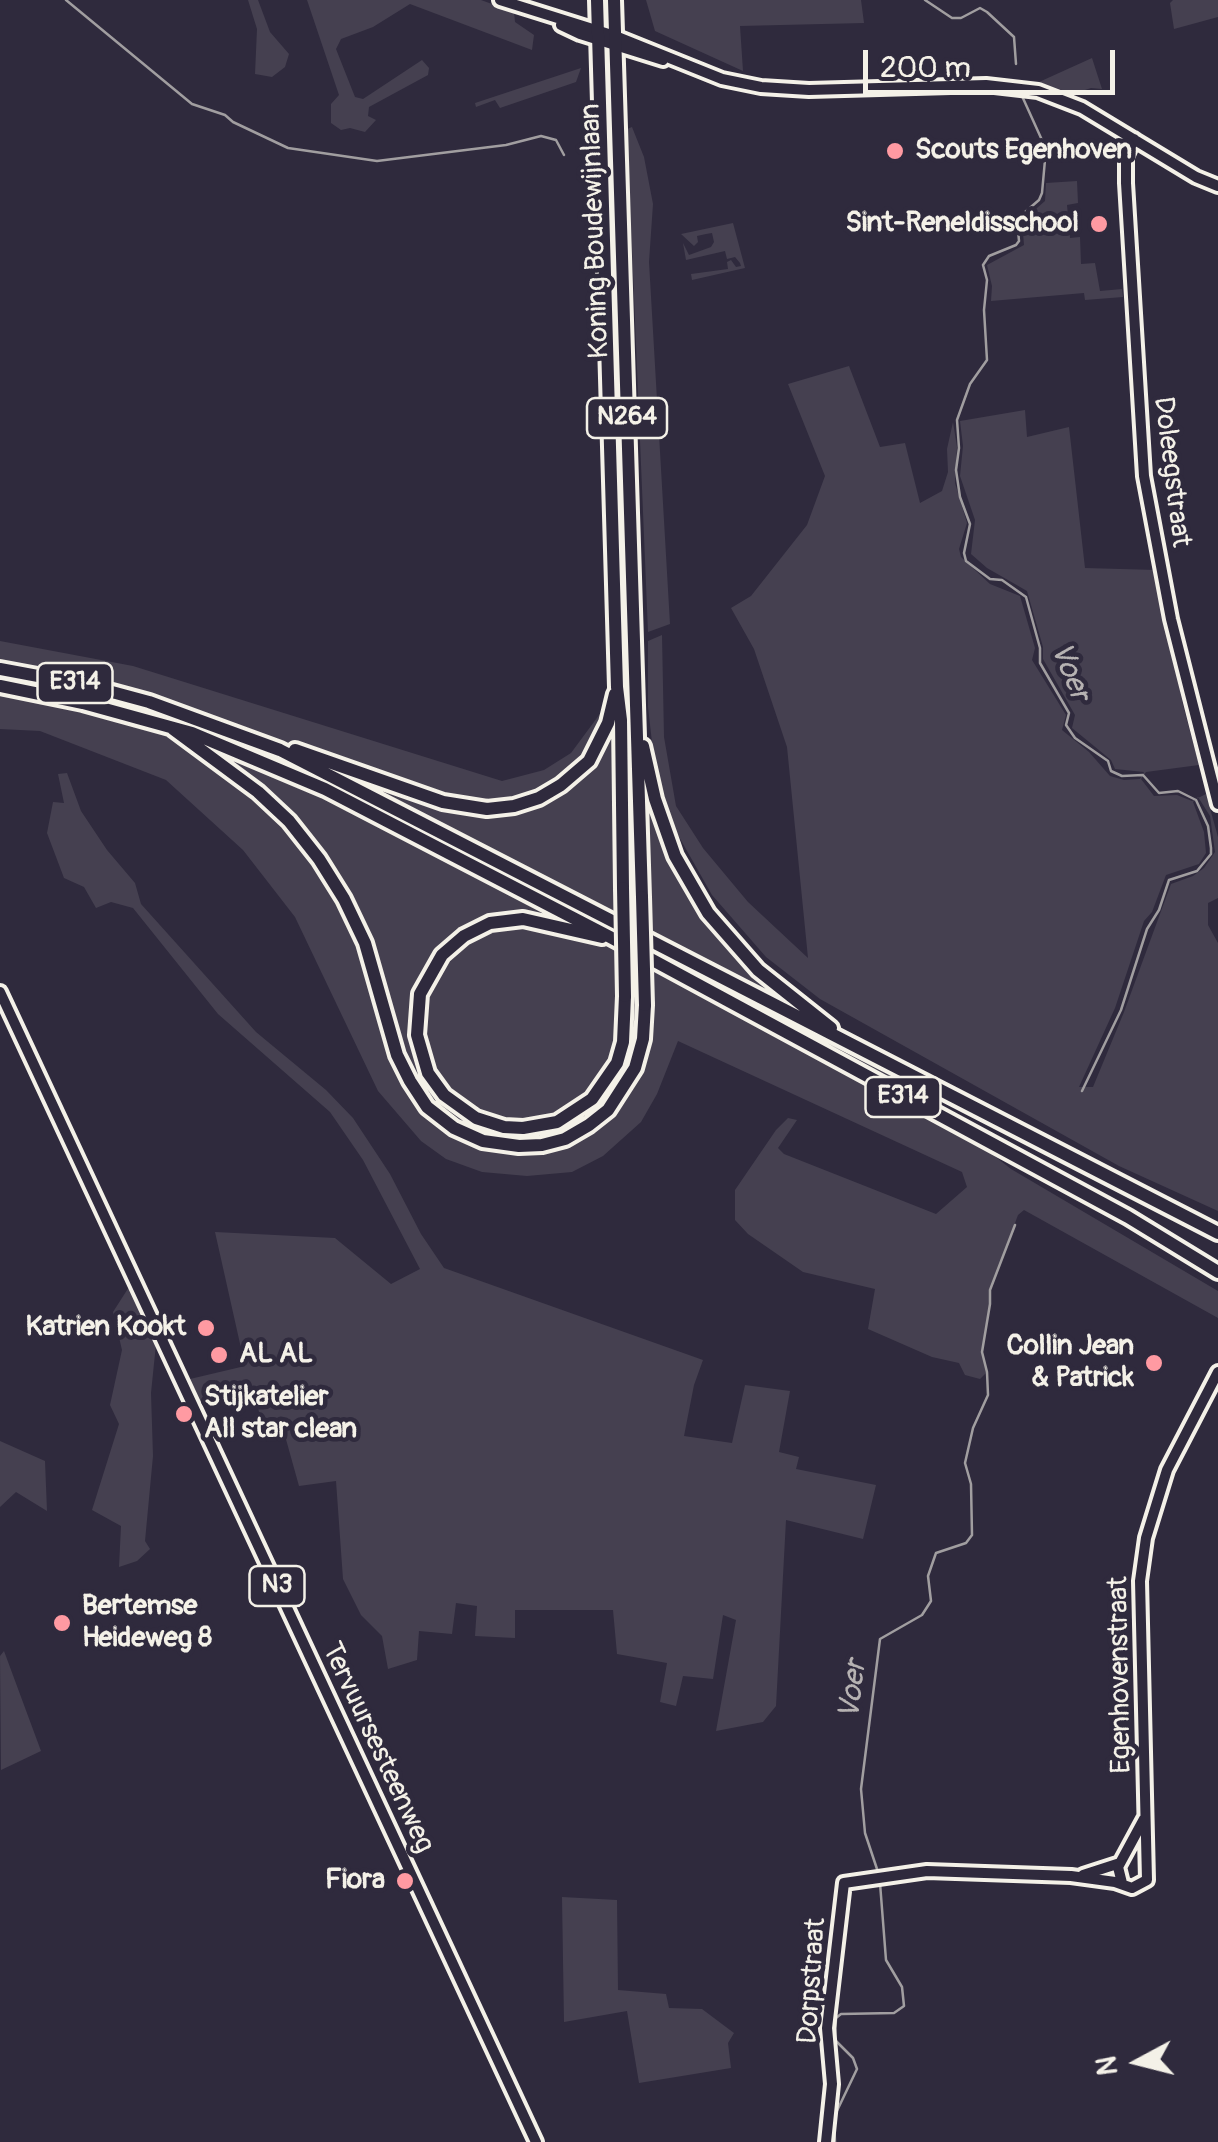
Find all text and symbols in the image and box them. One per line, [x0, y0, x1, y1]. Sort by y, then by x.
scale bar [868, 30, 1120, 92]
text: 200 m [880, 49, 971, 86]
street label: Koning Boudewijnlaan [575, 103, 617, 359]
place label: Scouts Egenhoven [915, 134, 1132, 168]
marker: Scouts Egenhoven [884, 140, 906, 162]
place label: Sint-Reneldisschool [846, 207, 1079, 241]
marker: Sint-Reneldisschool [1088, 213, 1110, 235]
street label: Doleegstraat [1145, 395, 1197, 549]
road number: N264 [587, 398, 667, 438]
water label: Voer [1041, 638, 1097, 706]
road number: E314 [38, 663, 112, 703]
road number: E314 [866, 1077, 940, 1117]
place label: Katrien Kookt [26, 1311, 186, 1345]
marker: Katrien Kookt [195, 1317, 217, 1339]
place label: Collin Jean & Patrick [1006, 1330, 1134, 1396]
place label: AL AL [239, 1338, 313, 1372]
marker: AL AL [208, 1344, 230, 1366]
marker: Collin Jean & Patrick [1143, 1352, 1165, 1374]
place label: Stijkatelier All star clean [204, 1381, 357, 1447]
marker: Stijkatelier All star clean [173, 1403, 195, 1425]
road number: N3 [250, 1566, 304, 1606]
street label: Egenhovenstraat [1102, 1576, 1140, 1774]
place label: Bertemse Heideweg 8 [82, 1590, 212, 1656]
marker: Bertemse Heideweg 8 [51, 1612, 73, 1634]
street label: Tervuursesteenweg [314, 1637, 440, 1859]
water label: Voer [833, 1658, 875, 1722]
place label: Fiora [325, 1864, 385, 1898]
marker: Fiora [394, 1870, 416, 1892]
street label: Dorpstraat [792, 1917, 834, 2045]
north arrow [1088, 2012, 1188, 2112]
text: N [1089, 2054, 1126, 2077]

